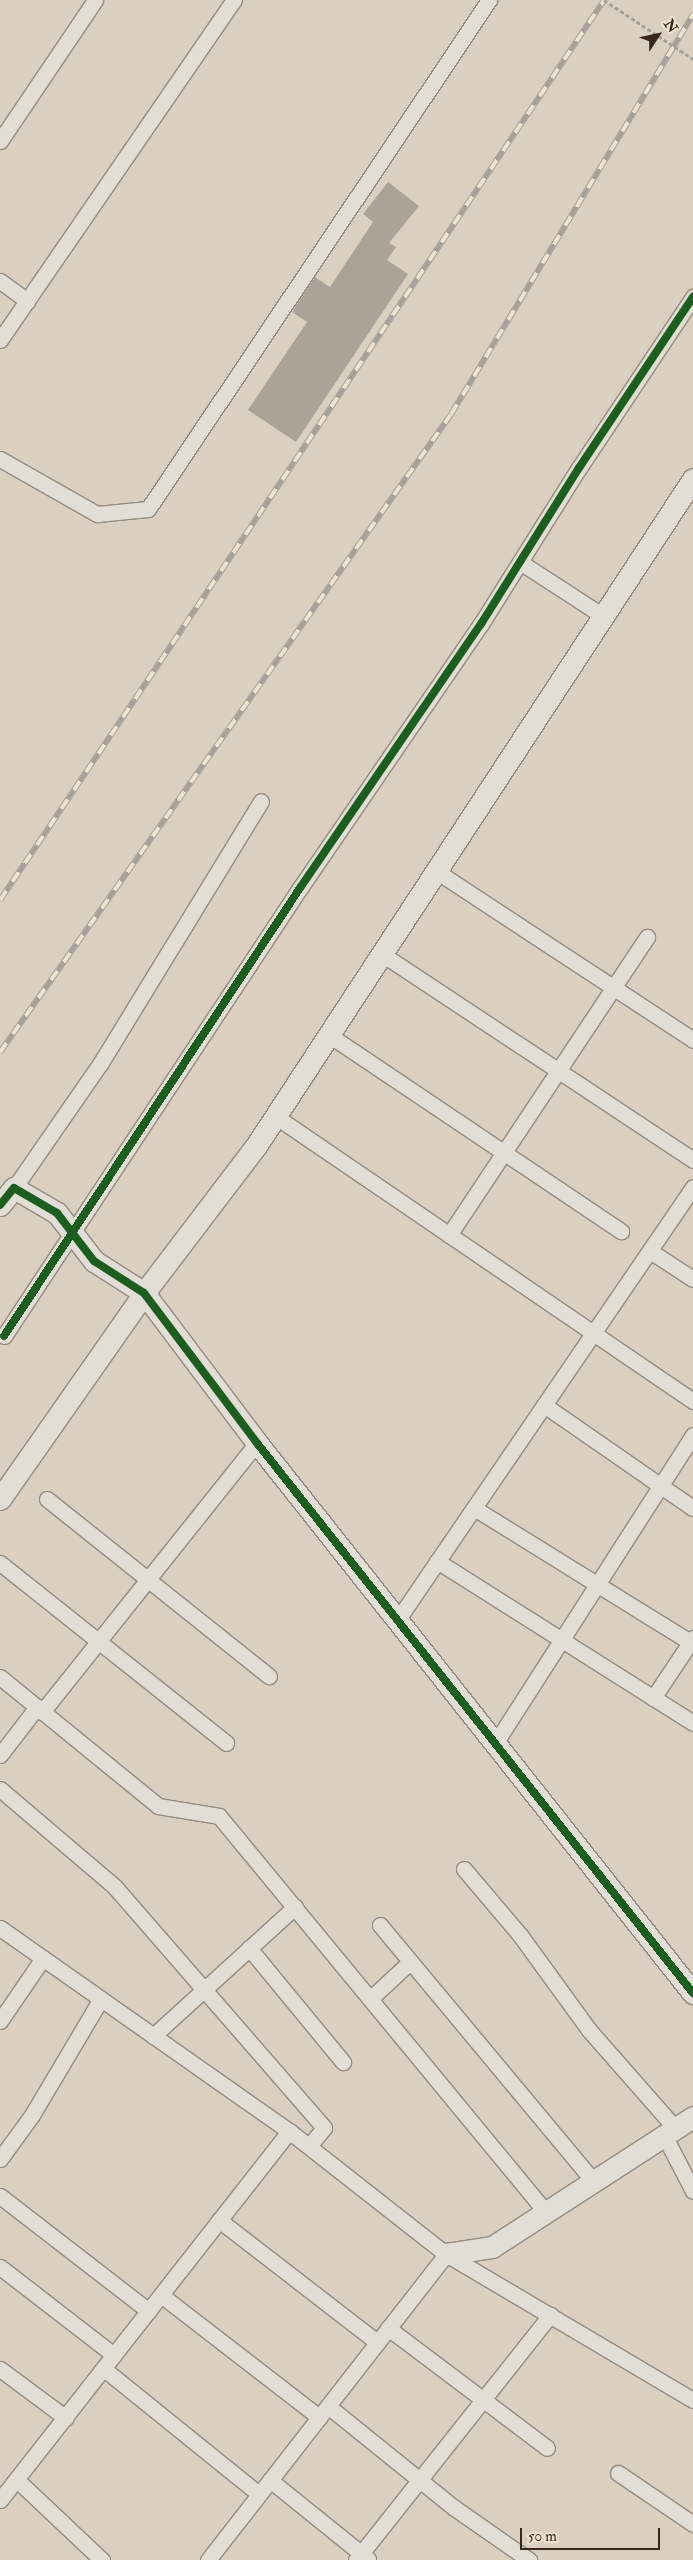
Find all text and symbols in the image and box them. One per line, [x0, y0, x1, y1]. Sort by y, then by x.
north arrow [633, 10, 683, 60]
text: N [660, 16, 681, 36]
scale bar [523, 2518, 663, 2550]
text: 50 m [528, 2527, 557, 2546]

